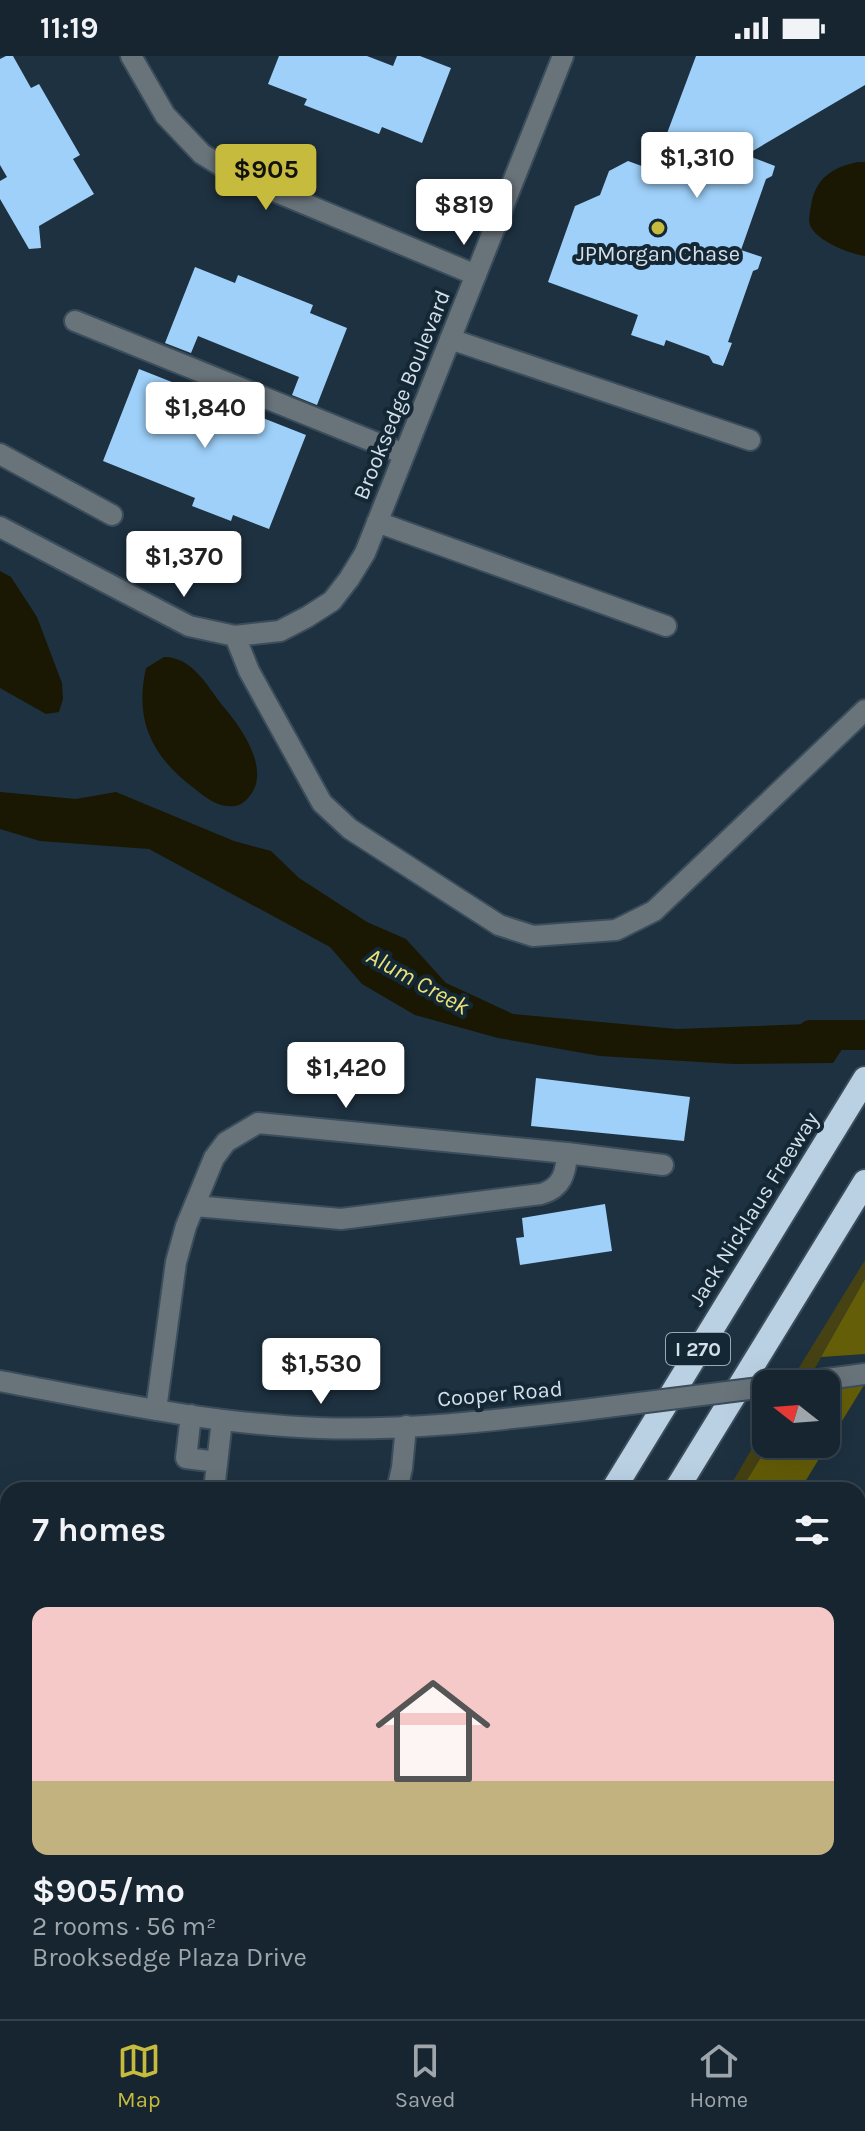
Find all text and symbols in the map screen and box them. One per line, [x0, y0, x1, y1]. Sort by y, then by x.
text: 11:19 [40, 10, 98, 46]
pin: $1,310 [632, 132, 762, 200]
text: $1,310 [659, 142, 735, 173]
pin: $905 [219, 144, 313, 212]
text: $905 [233, 154, 299, 185]
pin: $819 [417, 179, 511, 247]
text: $819 [434, 189, 494, 220]
marker: JPMorgan Chase [649, 219, 667, 237]
place label: JPMorgan Chase [576, 241, 740, 267]
street label: Brooksedge Boulevard [348, 287, 456, 503]
pin: $1,840 [140, 382, 270, 450]
text: $1,840 [164, 392, 246, 423]
pin: $1,370 [119, 531, 249, 599]
text: $1,370 [144, 541, 224, 572]
water label: Alum Creek [362, 941, 475, 1021]
pin: $1,420 [281, 1042, 411, 1110]
text: $1,420 [305, 1052, 387, 1083]
street label: Jack Nicklaus Freeway [684, 1107, 824, 1311]
road number: I 270 [666, 1333, 730, 1365]
pin: $1,530 [256, 1338, 386, 1406]
text: $1,530 [280, 1348, 362, 1379]
north arrow [752, 1370, 840, 1458]
map controls [752, 1370, 840, 1458]
street label: Cooper Road [436, 1376, 564, 1412]
icon: filters [790, 1508, 834, 1552]
text: 7 homes [32, 1510, 166, 1550]
icon: home [361, 1659, 505, 1803]
text: $905/mo [32, 1871, 185, 1911]
text: 2 rooms · 56 m² [32, 1911, 217, 1942]
text: Brooksedge Plaza Drive [32, 1942, 307, 1973]
tab: Map [117, 2039, 161, 2113]
tab: Saved [395, 2039, 456, 2113]
tab: Home [689, 2039, 748, 2113]

